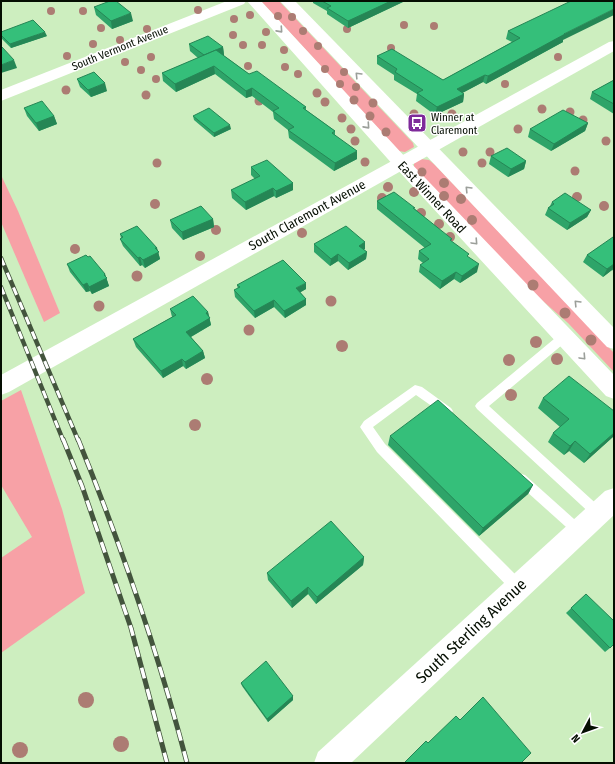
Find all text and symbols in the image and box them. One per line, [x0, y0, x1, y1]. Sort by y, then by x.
street label: South Vermont Avenue [70, 23, 170, 73]
one-way arrow [275, 25, 283, 33]
one-way arrow [356, 72, 363, 80]
place label: Winner at Claremont [431, 111, 478, 137]
bus stop icon: Winner at Claremont [406, 112, 428, 134]
one-way arrow [363, 121, 370, 129]
street label: East Winner Road [395, 158, 469, 236]
street label: South Claremont Avenue [246, 177, 368, 253]
one-way arrow [465, 186, 473, 194]
one-way arrow [470, 237, 477, 245]
one-way arrow [574, 300, 582, 308]
one-way arrow [578, 352, 586, 360]
street label: South Sterling Avenue [412, 575, 530, 687]
north arrow [563, 712, 603, 752]
text: N [569, 731, 583, 745]

